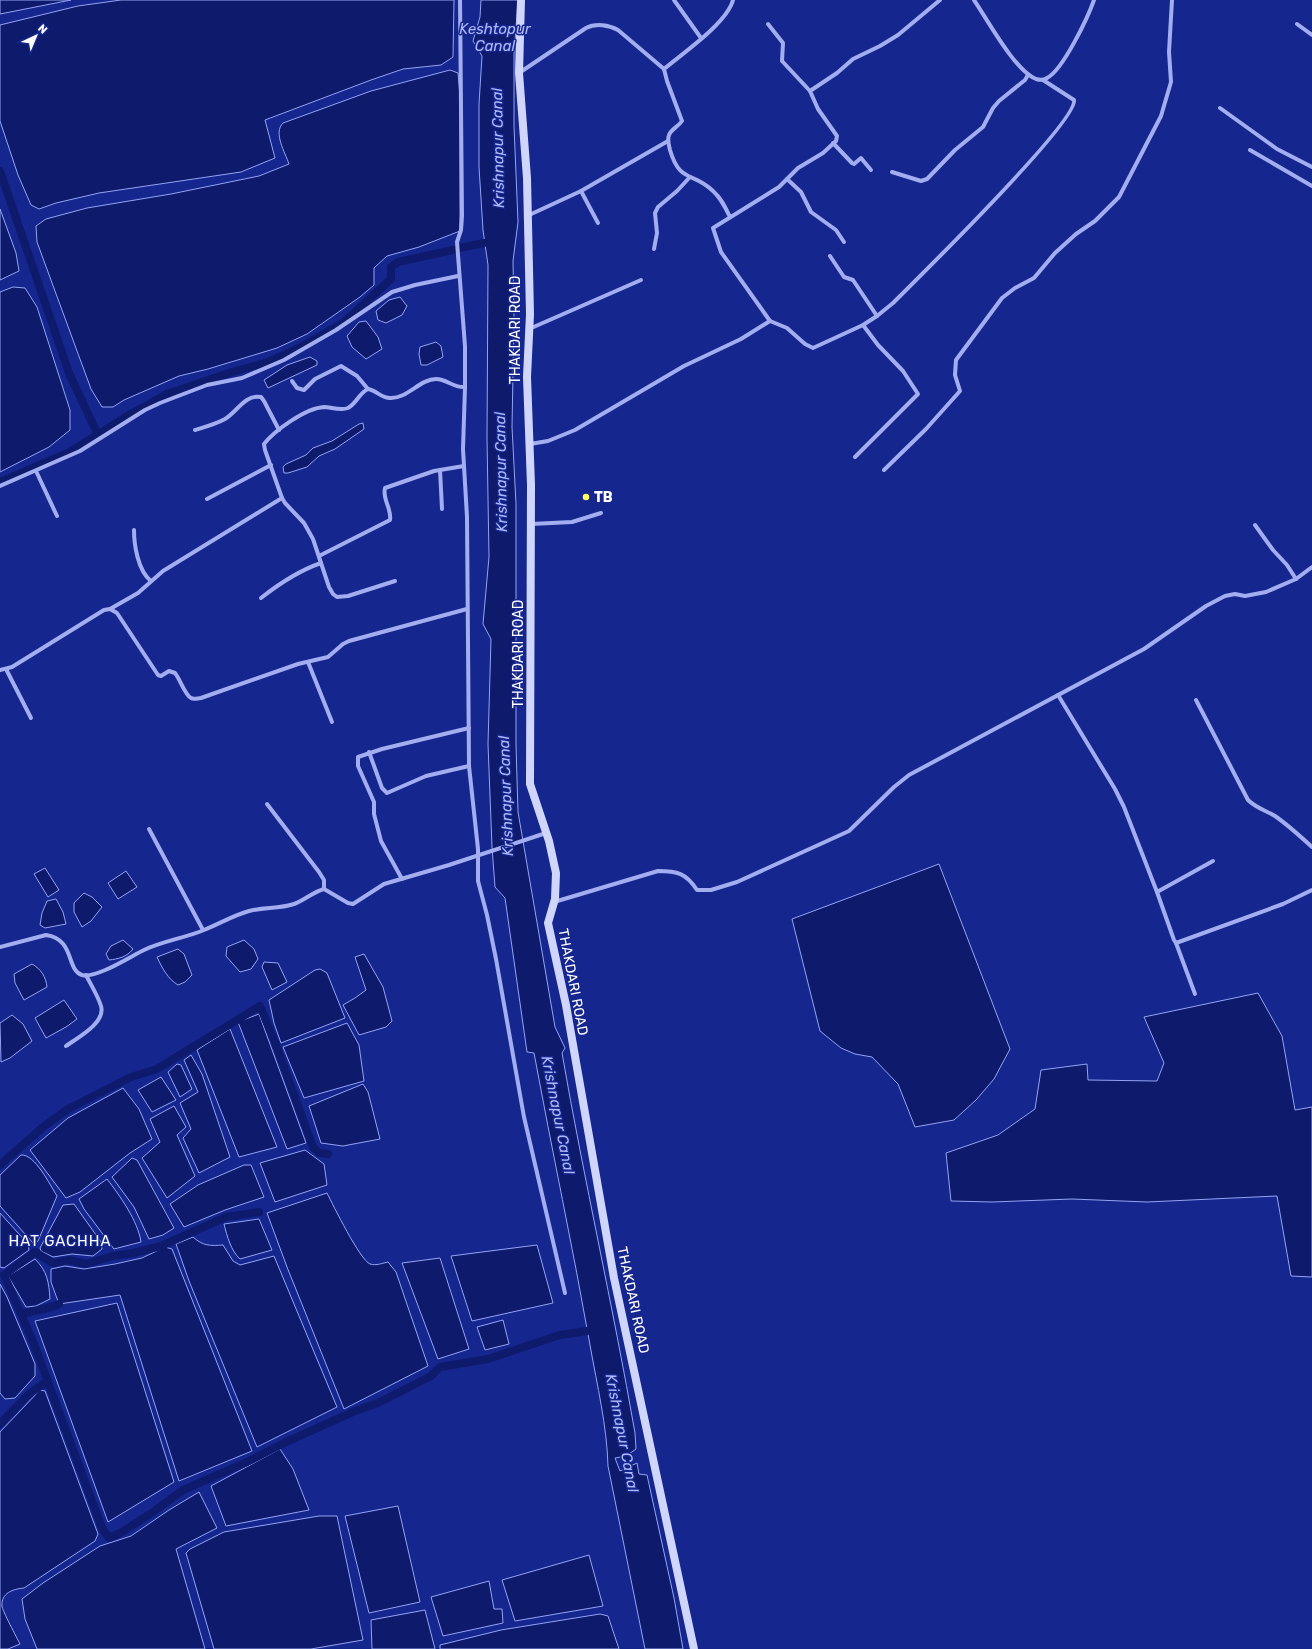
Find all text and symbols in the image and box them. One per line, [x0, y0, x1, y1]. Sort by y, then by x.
north arrow [16, 16, 56, 56]
water label: Keshtopur Canal [459, 20, 532, 55]
text: N [35, 22, 50, 37]
water label: Krishnapur Canal [488, 87, 508, 208]
street label: THAKDARI ROAD [507, 276, 524, 384]
water label: Krishnapur Canal [491, 411, 511, 532]
place label: TB [594, 489, 613, 506]
marker: TB [581, 492, 591, 502]
street label: THAKDARI ROAD [510, 600, 527, 708]
water label: Krishnapur Canal [495, 735, 517, 856]
street label: THAKDARI ROAD [554, 927, 592, 1037]
water label: Krishnapur Canal [538, 1054, 578, 1176]
district label: HAT GACHHA [9, 1232, 111, 1250]
street label: THAKDARI ROAD [613, 1245, 653, 1355]
water label: Krishnapur Canal [602, 1372, 642, 1494]

